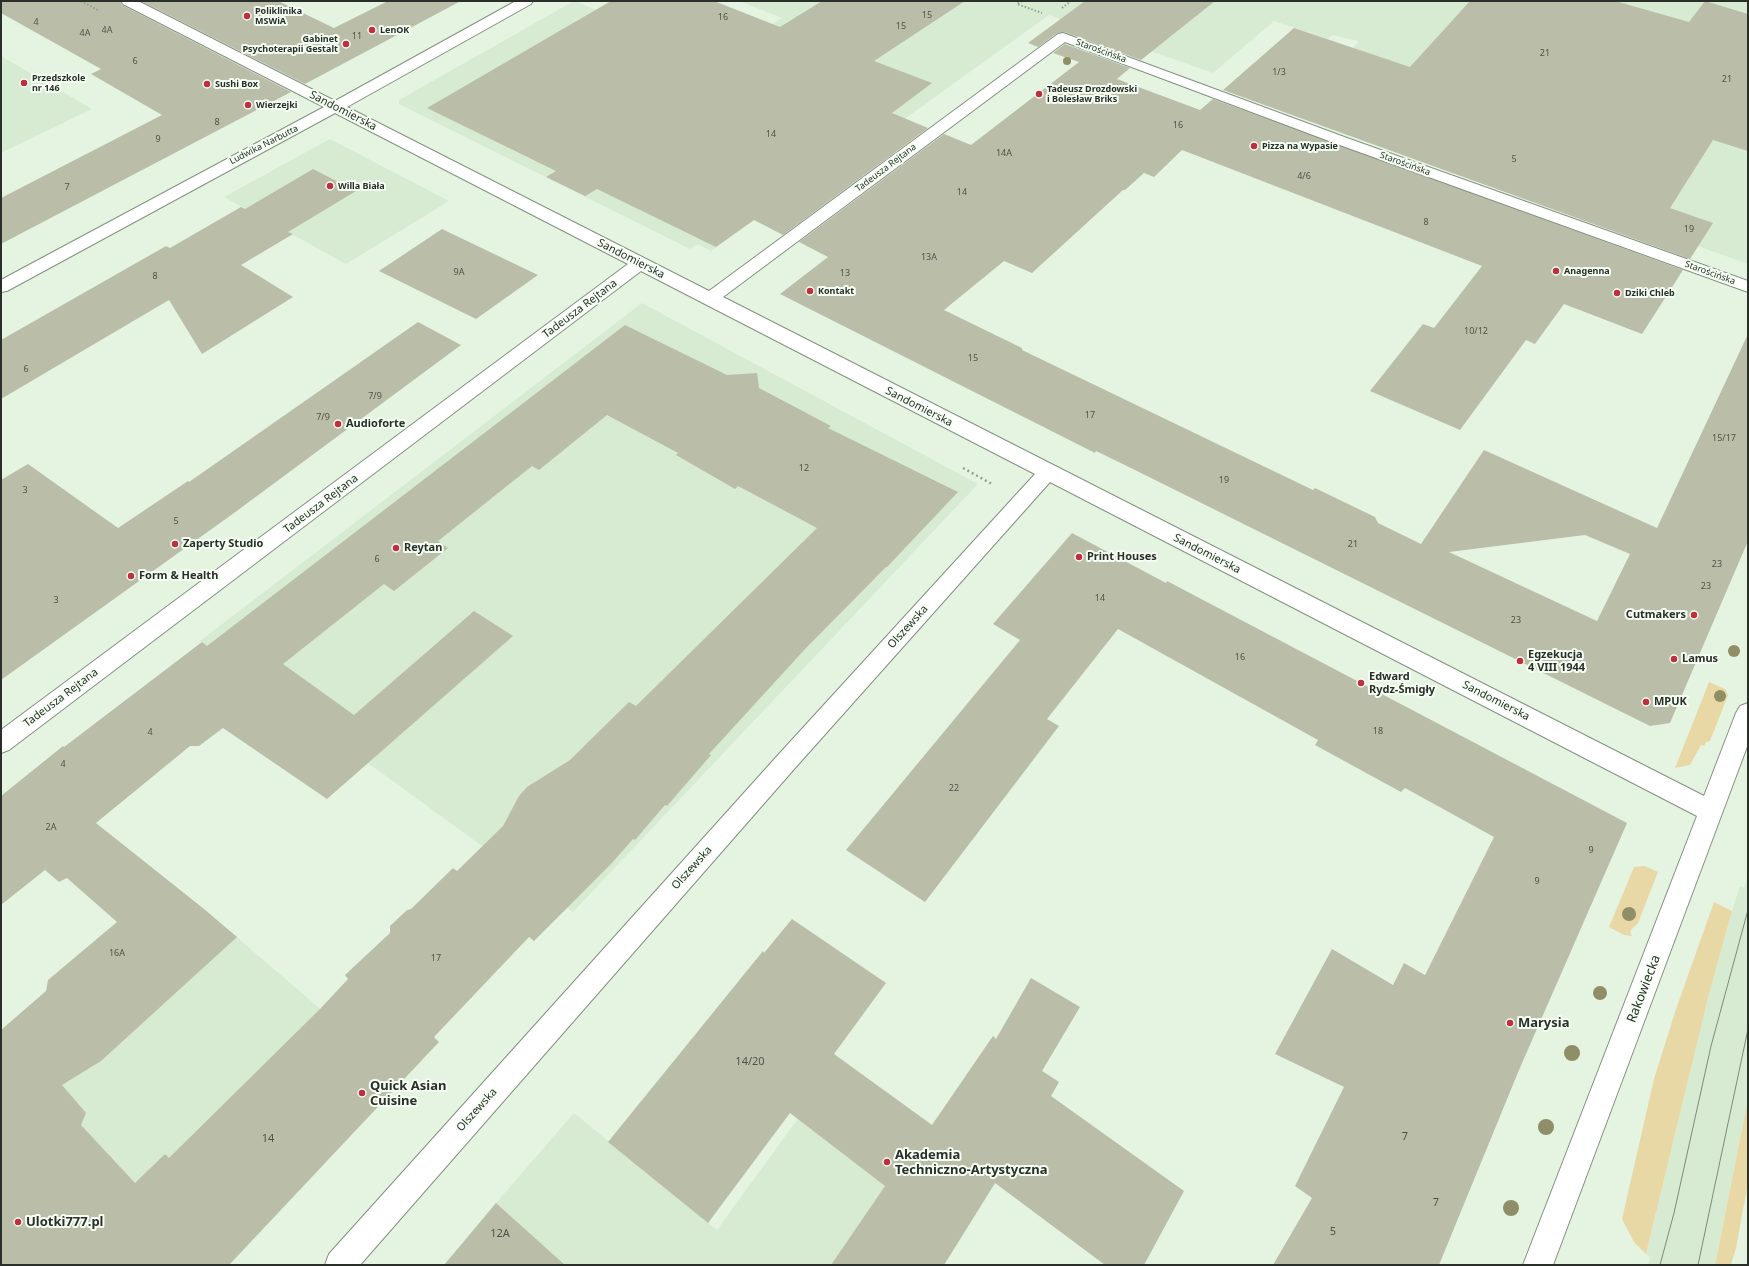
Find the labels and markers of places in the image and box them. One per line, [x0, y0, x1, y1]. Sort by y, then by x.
place label: Poliklinika MSWiA [255, 6, 302, 27]
marker: Poliklinika MSWiA [242, 11, 252, 21]
marker: LenOK [367, 25, 377, 35]
place label: LenOK [380, 25, 409, 35]
place label: Gabinet Psychoterapii Gestalt [242, 34, 338, 55]
marker: Gabinet Psychoterapii Gestalt [341, 39, 351, 49]
place label: Przedszkole nr 146 [32, 73, 85, 94]
marker: Przedszkole nr 146 [19, 78, 29, 88]
marker: Sushi Box [202, 79, 212, 89]
place label: Sushi Box [215, 79, 258, 89]
place label: Tadeusz Drozdowski i Bolesław Briks [1047, 84, 1137, 105]
marker: Tadeusz Drozdowski i Bolesław Briks [1034, 89, 1044, 99]
marker: Wierzejki [243, 100, 253, 110]
place label: Wierzejki [256, 100, 298, 110]
marker: Pizza na Wypasie [1249, 141, 1259, 151]
place label: Pizza na Wypasie [1262, 141, 1338, 151]
marker: Willa Biała [325, 181, 335, 191]
place label: Willa Biała [338, 181, 385, 191]
marker: Anagenna [1551, 266, 1561, 276]
place label: Anagenna [1564, 266, 1610, 276]
marker: Kontakt [805, 286, 815, 296]
place label: Kontakt [818, 286, 854, 296]
marker: Dziki Chleb [1612, 288, 1622, 298]
place label: Dziki Chleb [1625, 288, 1675, 298]
place label: Audioforte [346, 417, 405, 431]
marker: Audioforte [333, 419, 343, 429]
place label: Zaperty Studio [183, 537, 263, 551]
marker: Zaperty Studio [170, 539, 180, 549]
place label: Reytan [404, 541, 442, 555]
marker: Reytan [391, 543, 401, 553]
place label: Print Houses [1087, 550, 1157, 564]
marker: Print Houses [1074, 552, 1084, 562]
place label: Form & Health [139, 569, 218, 583]
marker: Form & Health [126, 571, 136, 581]
place label: Cutmakers [1626, 608, 1686, 622]
marker: Cutmakers [1689, 610, 1699, 620]
place label: Egzekucja 4 VIII 1944 [1528, 648, 1585, 674]
place label: Lamus [1682, 652, 1718, 666]
marker: Lamus [1669, 654, 1679, 664]
marker: Egzekucja 4 VIII 1944 [1515, 656, 1525, 666]
place label: Edward Rydz-Śmigły [1369, 670, 1435, 696]
marker: Edward Rydz-Śmigły [1356, 678, 1366, 688]
place label: MPUK [1654, 695, 1687, 709]
marker: MPUK [1641, 697, 1651, 707]
place label: Marysia [1518, 1015, 1569, 1031]
marker: Marysia [1505, 1018, 1515, 1028]
place label: Quick Asian Cuisine [370, 1078, 446, 1109]
marker: Quick Asian Cuisine [357, 1088, 367, 1098]
place label: Akademia Techniczno-Artystyczna [895, 1147, 1048, 1178]
marker: Akademia Techniczno-Artystyczna [882, 1157, 892, 1167]
place label: Ulotki777.pl [26, 1214, 103, 1230]
marker: Ulotki777.pl [13, 1217, 23, 1227]

